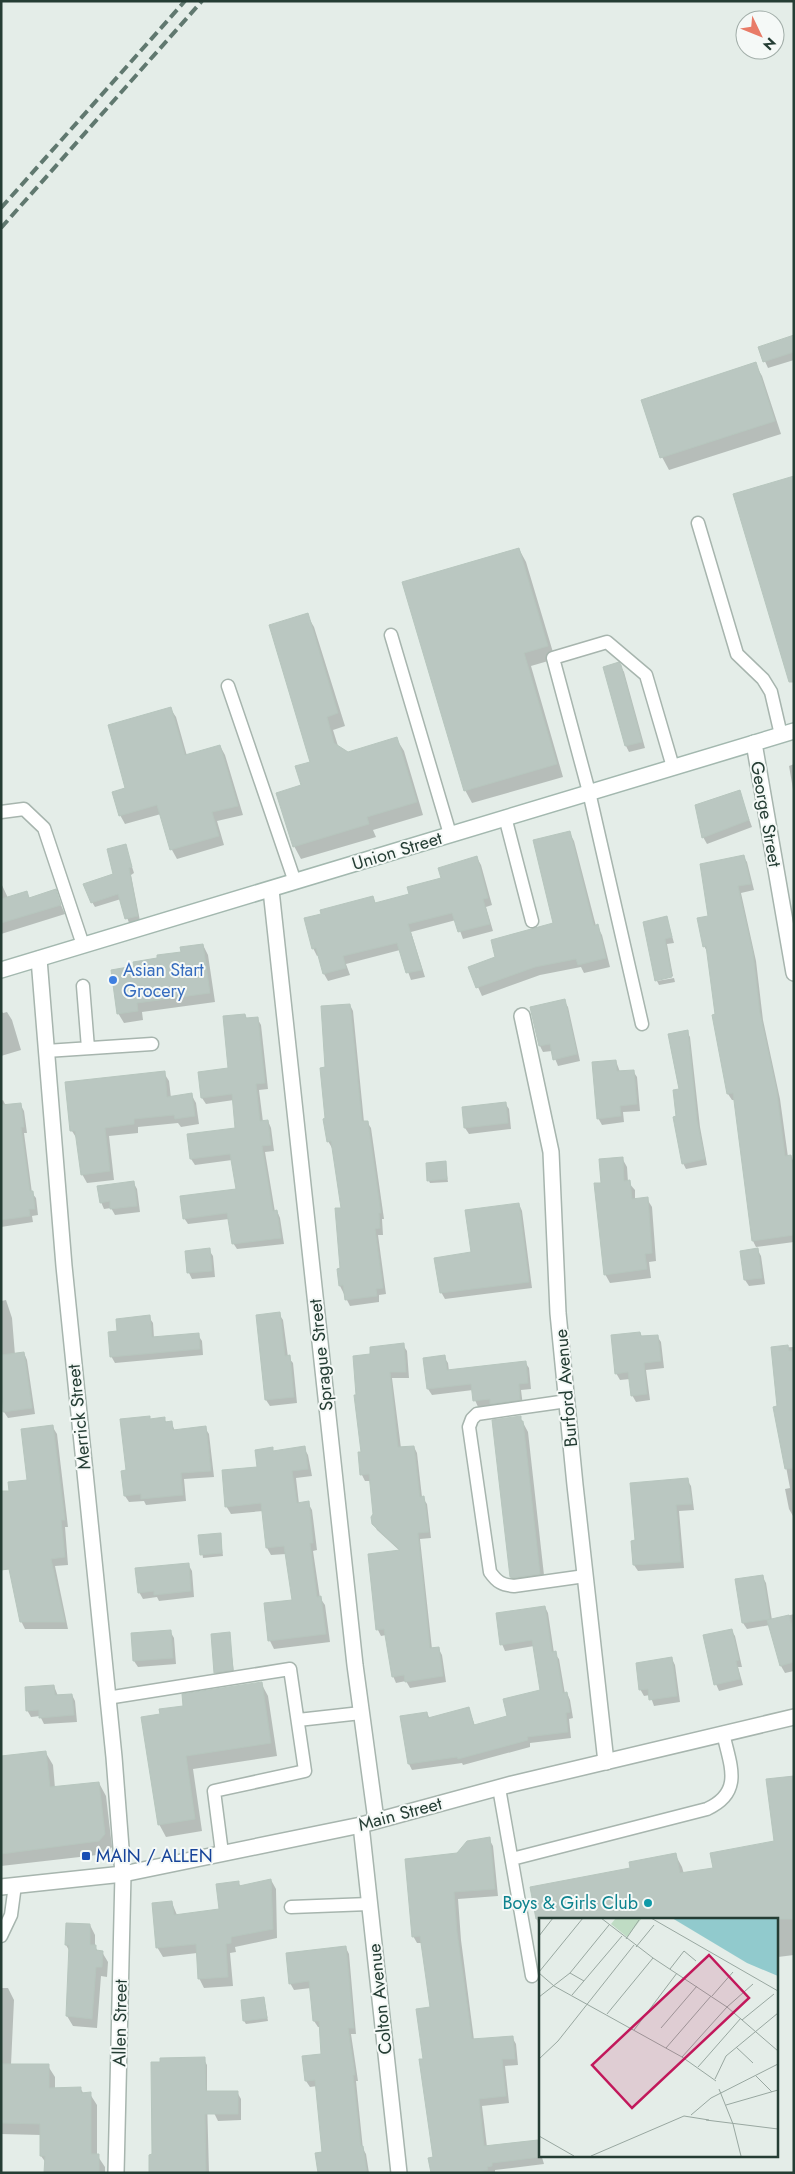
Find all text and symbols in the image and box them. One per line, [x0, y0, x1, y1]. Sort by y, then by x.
north arrow [735, 10, 785, 60]
text: N [758, 33, 781, 55]
street label: George Street [744, 759, 788, 870]
street label: Union Street [349, 825, 446, 877]
place label: Asian Start Grocery [123, 957, 204, 1004]
marker: Asian Start Grocery [107, 974, 119, 986]
street label: Sprague Street [302, 1297, 340, 1412]
street label: Burford Avenue [548, 1328, 584, 1448]
street label: Merrick Street [60, 1362, 97, 1471]
street label: Main Street [355, 1790, 445, 1838]
place label: MAIN / ALLEN [96, 1843, 213, 1869]
marker: MAIN / ALLEN [80, 1850, 92, 1862]
place label: Boys & Girls Club [502, 1890, 638, 1916]
marker: Boys & Girls Club [642, 1897, 654, 1909]
inset map [539, 1918, 778, 2156]
street label: Colton Avenue [361, 1942, 399, 2056]
street label: Allen Street [106, 1978, 134, 2067]

